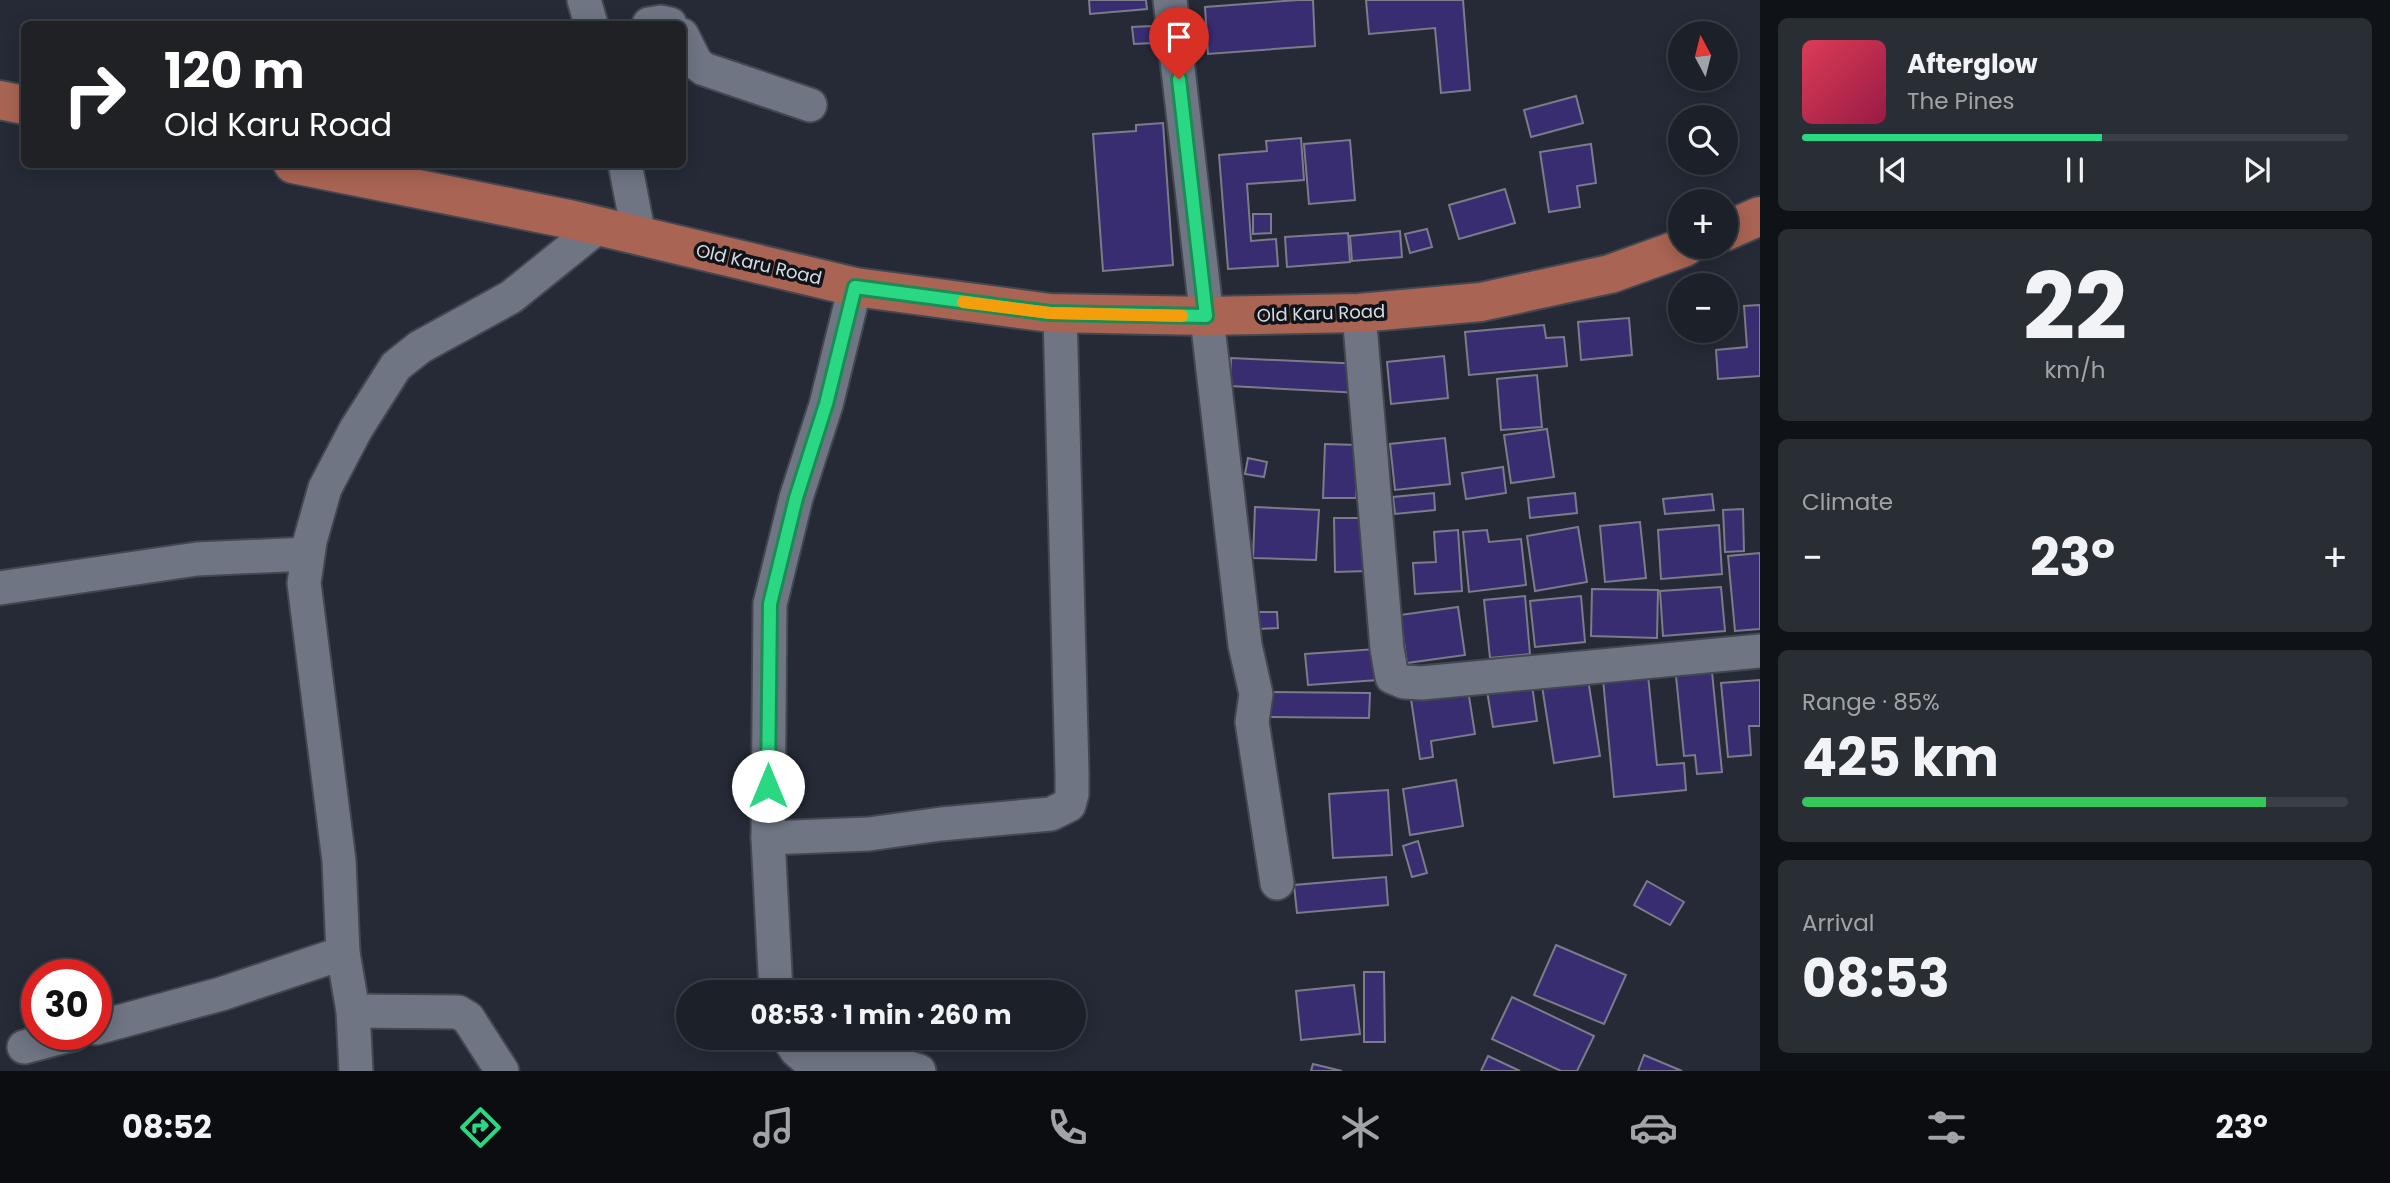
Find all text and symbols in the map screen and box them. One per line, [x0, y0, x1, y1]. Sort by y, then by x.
pin [1149, 7, 1209, 79]
icon: arrive [1160, 18, 1198, 56]
north arrow [1668, 21, 1738, 91]
map controls [1668, 21, 1738, 343]
text: 120 m [164, 37, 305, 105]
text: Afterglow [1907, 46, 2038, 82]
icon: right [49, 49, 140, 140]
text: The Pines [1907, 85, 2015, 117]
text: Old Karu Road [164, 102, 392, 147]
button: search [1668, 105, 1738, 175]
icon: previous [1874, 151, 1912, 189]
icon: pause [2056, 151, 2094, 189]
icon: next [2238, 151, 2276, 189]
button: + [1668, 189, 1738, 259]
street label: Old Karu Road [694, 237, 824, 291]
text: 22 [2023, 243, 2127, 371]
button: − [1668, 273, 1738, 343]
street label: Old Karu Road [1256, 298, 1386, 328]
text: km/h [2044, 354, 2106, 386]
text: Climate [1802, 486, 1893, 518]
text: 23° [2030, 521, 2115, 594]
text: − [1802, 531, 1823, 584]
text: + [2322, 531, 2348, 584]
text: Range · 85% [1802, 686, 1940, 718]
text: 425 km [1802, 721, 1999, 794]
position arrow [731, 749, 805, 823]
text: Arrival [1802, 907, 1874, 939]
text: 08:53 [1802, 942, 1950, 1015]
speed limit sign: 30 [21, 959, 112, 1050]
text: 08:53 · 1 min · 260 m [751, 997, 1011, 1033]
icon: directions [456, 1103, 505, 1152]
icon: music [749, 1103, 798, 1152]
icon: phone [1043, 1103, 1092, 1152]
icon: climate [1336, 1103, 1385, 1152]
icon: car [1629, 1103, 1678, 1152]
icon: filters [1922, 1103, 1971, 1152]
text: 08:52 [122, 1104, 212, 1149]
text: 23° [2215, 1104, 2268, 1149]

